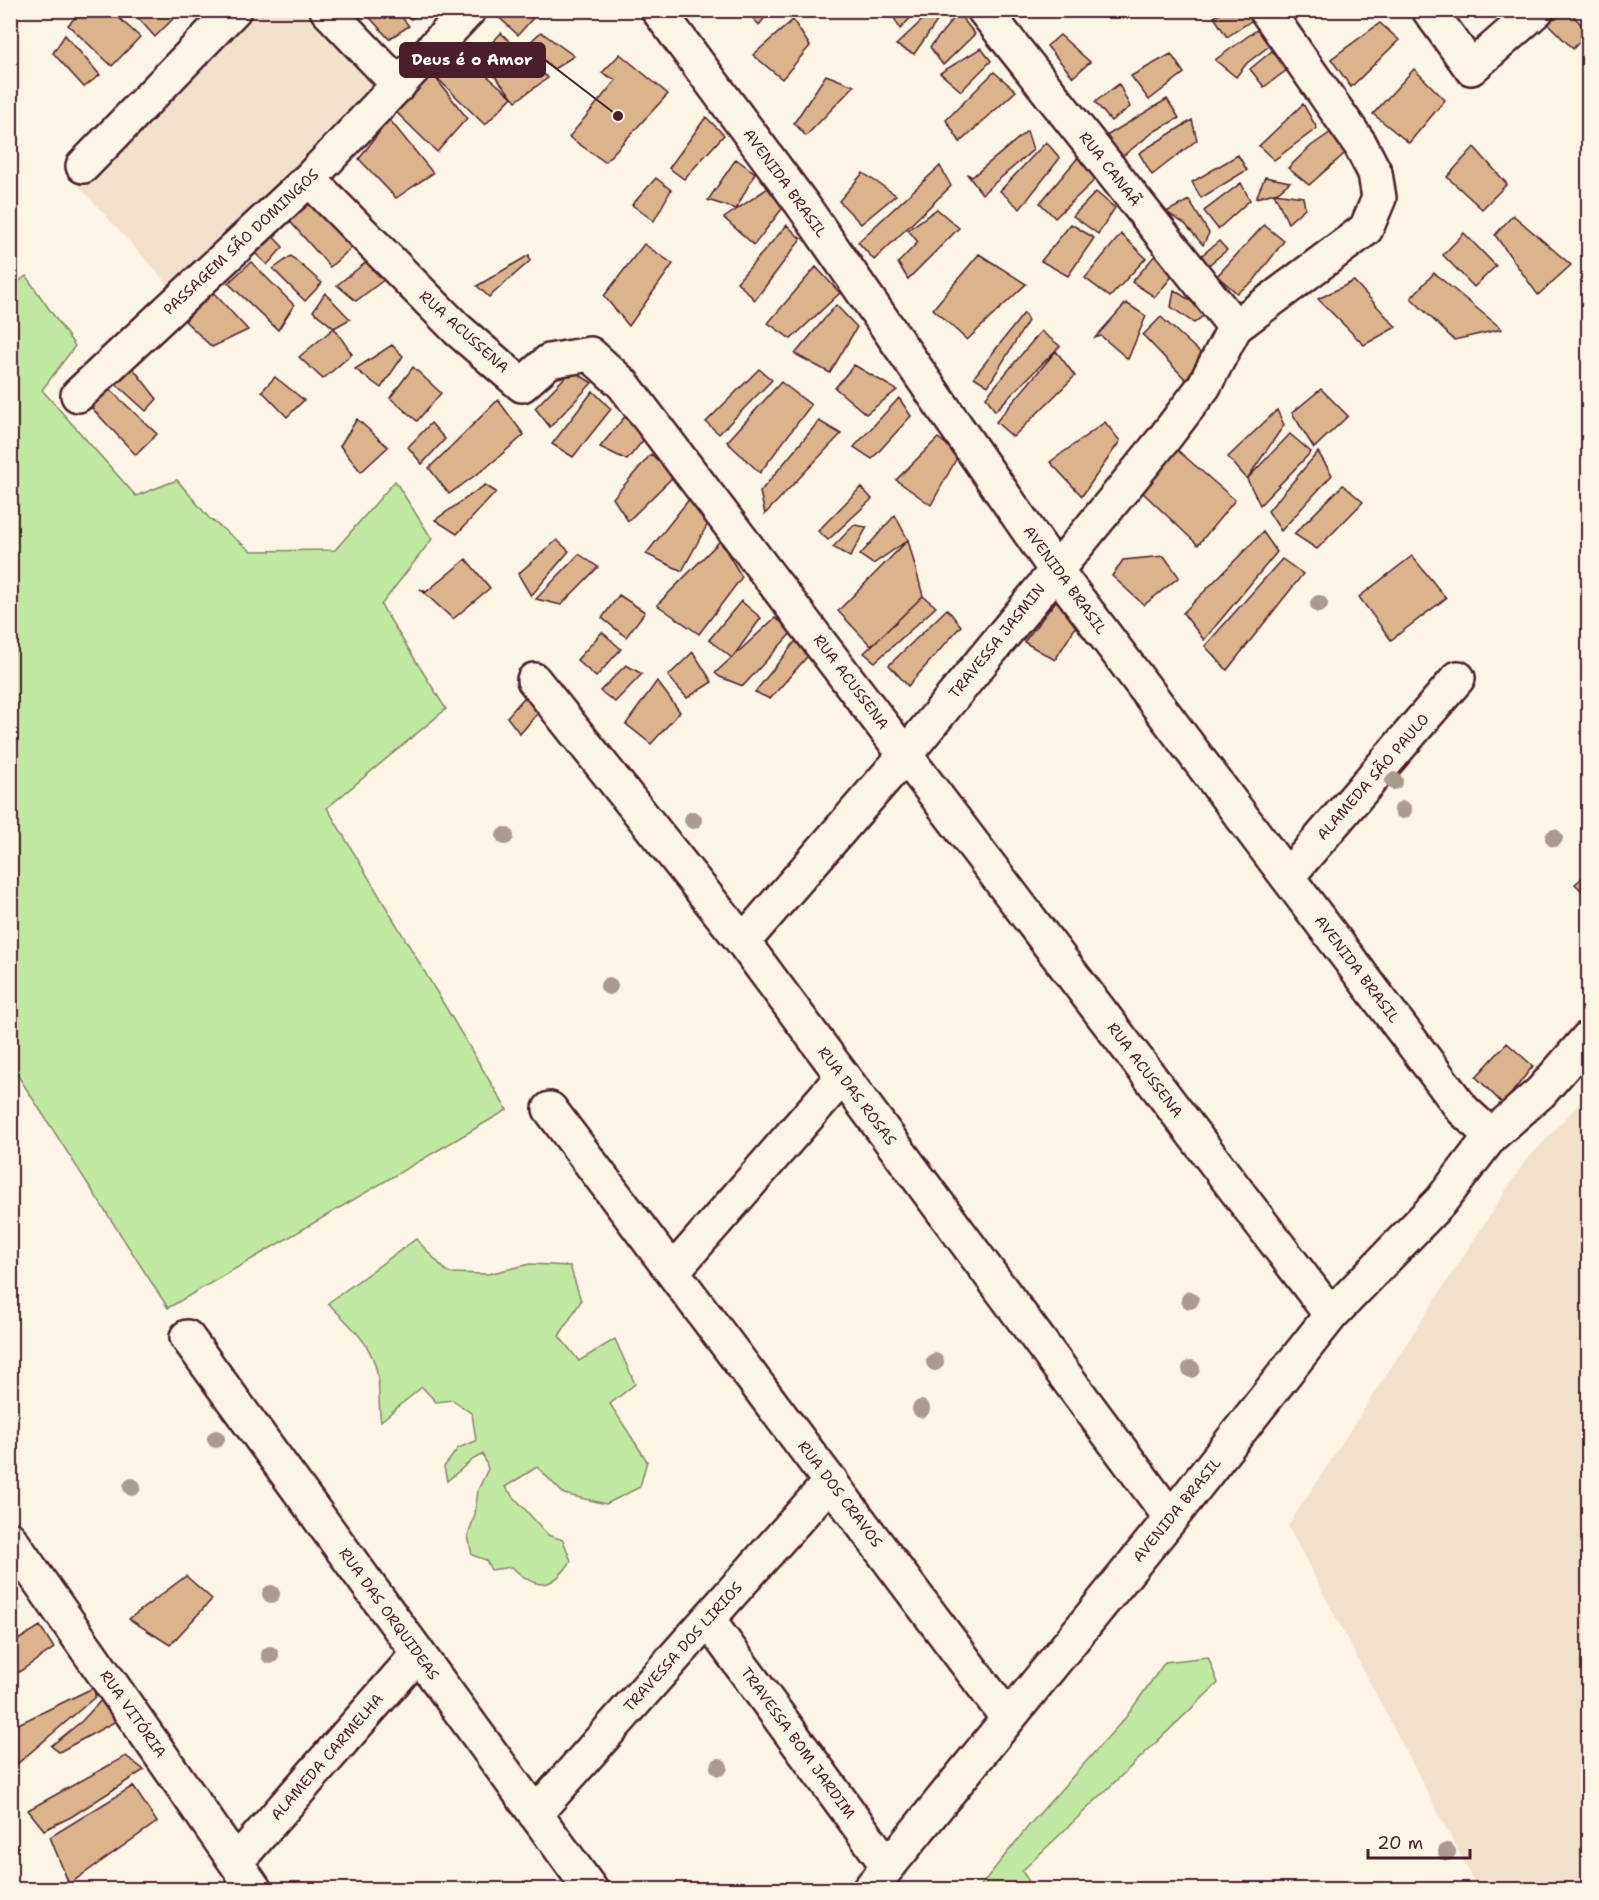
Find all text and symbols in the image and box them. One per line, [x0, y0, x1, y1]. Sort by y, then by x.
callout: Deus é o Amor [400, 43, 545, 77]
text: Deus é o Amor [411, 49, 533, 70]
street label: AVENIDA BRASIL [739, 125, 831, 241]
street label: RUA CANAÃ [1075, 126, 1147, 210]
street label: PASSAGEM SÃO DOMINGOS [158, 163, 323, 320]
street label: RUA ACUSSENA [415, 286, 513, 378]
street label: AVENIDA BRASIL [1019, 522, 1111, 638]
street label: TRAVESSA JASMIN [944, 579, 1050, 703]
street label: RUA ACUSSENA [809, 630, 893, 734]
street label: ALAMEDA SÃO PAULO [1311, 708, 1434, 845]
street label: AVENIDA BRASIL [1310, 911, 1404, 1027]
street label: RUA ACUSSENA [1103, 1018, 1187, 1122]
street label: RUA DAS ROSAS [813, 1043, 901, 1149]
street label: RUA DOS CRAVOS [793, 1437, 887, 1551]
street label: AVENIDA BRASIL [1128, 1453, 1226, 1567]
street label: RUA DAS ORQUIDEAS [334, 1544, 444, 1684]
street label: TRAVESSA DOS LIRIOS [619, 1578, 747, 1716]
street label: TRAVESSA BOM JARDIM [736, 1663, 860, 1823]
street label: RUA VITÓRIA [95, 1666, 172, 1762]
street label: ALAMEDA CARMELHA [266, 1689, 388, 1825]
scale bar [1368, 1822, 1470, 1860]
text: 20 m [1377, 1831, 1423, 1855]

